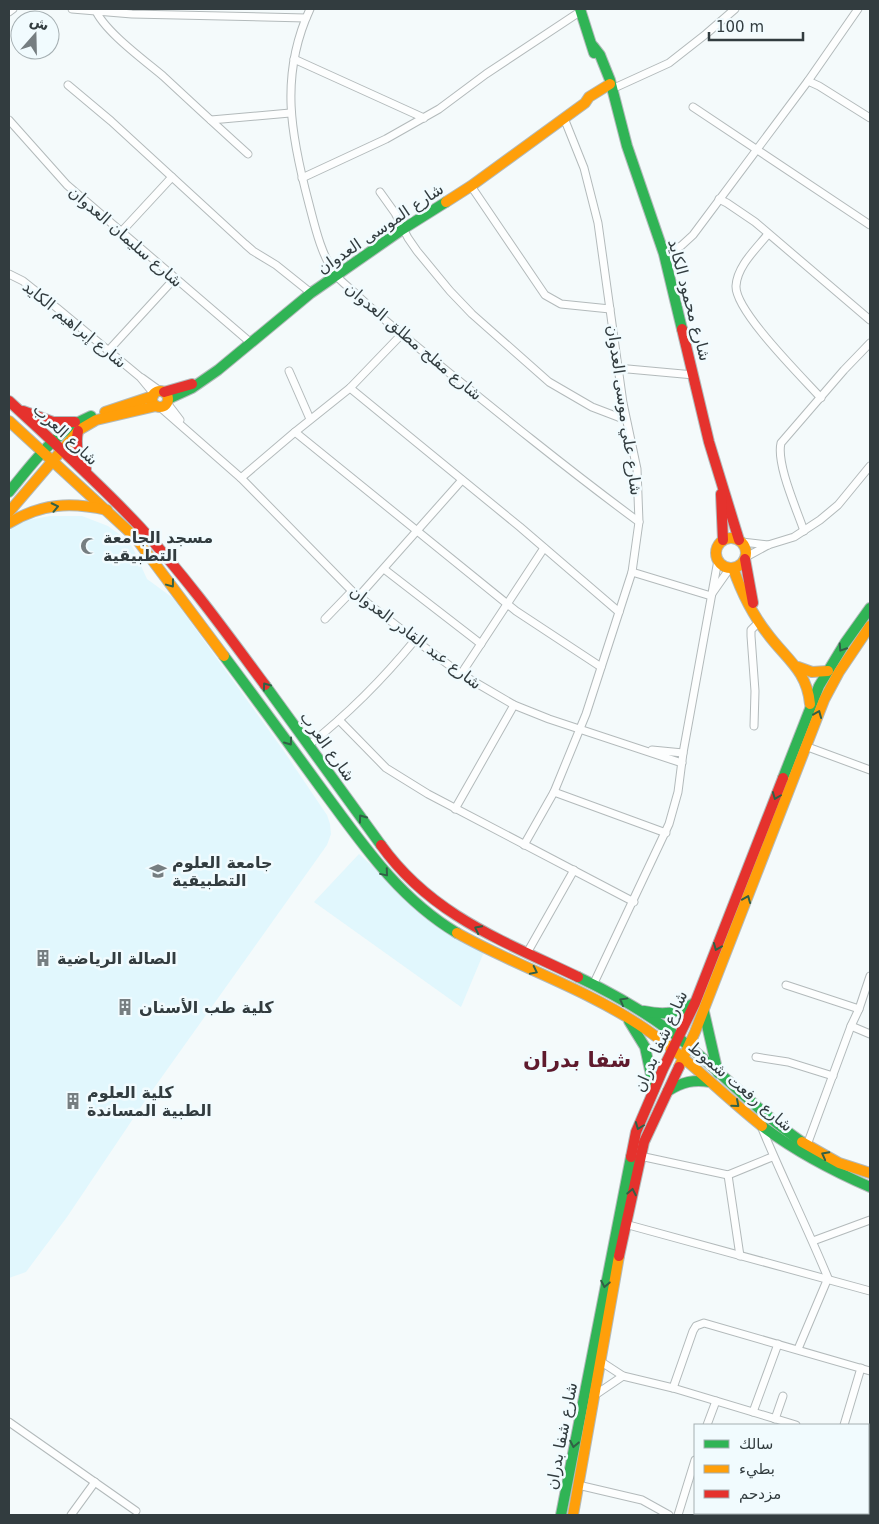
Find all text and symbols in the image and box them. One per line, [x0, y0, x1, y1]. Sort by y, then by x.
north arrow [10, 10, 60, 60]
scale bar [709, 10, 803, 42]
text: ش [28, 12, 51, 34]
text: 100 m [716, 18, 764, 36]
street label: شارع الموسى العدوان [313, 179, 448, 279]
street label: شارع سليمان العدوان [64, 182, 186, 292]
street label: شارع محمود الكايد [663, 237, 715, 363]
street label: شارع إبراهيم الكايد [18, 277, 130, 373]
street label: شارع مفلح مطلق العدوان [341, 279, 486, 405]
street label: شارع علي موسى العدوان [602, 324, 646, 497]
street label: شارع العرب [29, 400, 102, 470]
one-way arrow [50, 502, 59, 513]
place label: مسجد الجامعة التطبيقية [103, 528, 213, 565]
mosque icon: مسجد الجامعة التطبيقية [79, 536, 99, 556]
one-way arrow [166, 578, 174, 587]
street label: شارع عبد القادر العدوان [345, 582, 485, 694]
one-way arrow [839, 642, 849, 651]
one-way arrow [263, 683, 272, 692]
street label: شارع العرب [295, 708, 359, 785]
one-way arrow [812, 710, 822, 719]
one-way arrow [283, 736, 292, 746]
one-way arrow [772, 791, 782, 800]
one-way arrow [359, 814, 368, 824]
place label: جامعة العلوم التطبيقية [172, 853, 273, 890]
school or university icon: جامعة العلوم التطبيقية [148, 861, 168, 881]
one-way arrow [379, 868, 388, 877]
one-way arrow [741, 895, 751, 903]
one-way arrow [474, 925, 483, 935]
one-way arrow [713, 942, 723, 951]
building icon: الصالة الرياضية [33, 948, 53, 968]
place label: الصالة الرياضية [57, 949, 177, 968]
one-way arrow [529, 965, 538, 975]
street label: شارع شفا بدران [630, 988, 692, 1095]
building icon: كلية طب الأسنان [115, 997, 135, 1017]
one-way arrow [620, 997, 629, 1007]
place label: كلية طب الأسنان [139, 998, 274, 1017]
street label: شارع رفعت شموط [684, 1037, 797, 1136]
district label: شفا بدران [523, 1048, 631, 1072]
place label: كلية العلوم الطبية المساندة [87, 1083, 212, 1120]
building icon: كلية العلوم الطبية المساندة [63, 1091, 83, 1111]
one-way arrow [730, 1098, 739, 1107]
one-way arrow [635, 1121, 645, 1130]
one-way arrow [821, 1151, 830, 1161]
one-way arrow [626, 1188, 637, 1196]
one-way arrow [600, 1280, 610, 1289]
street label: شارع شفا بدران [542, 1381, 582, 1492]
legend [694, 1424, 869, 1514]
text: سالك [739, 1435, 773, 1453]
one-way arrow [570, 1440, 580, 1448]
text: بطيء [739, 1460, 775, 1479]
text: مزدحم [739, 1485, 781, 1503]

